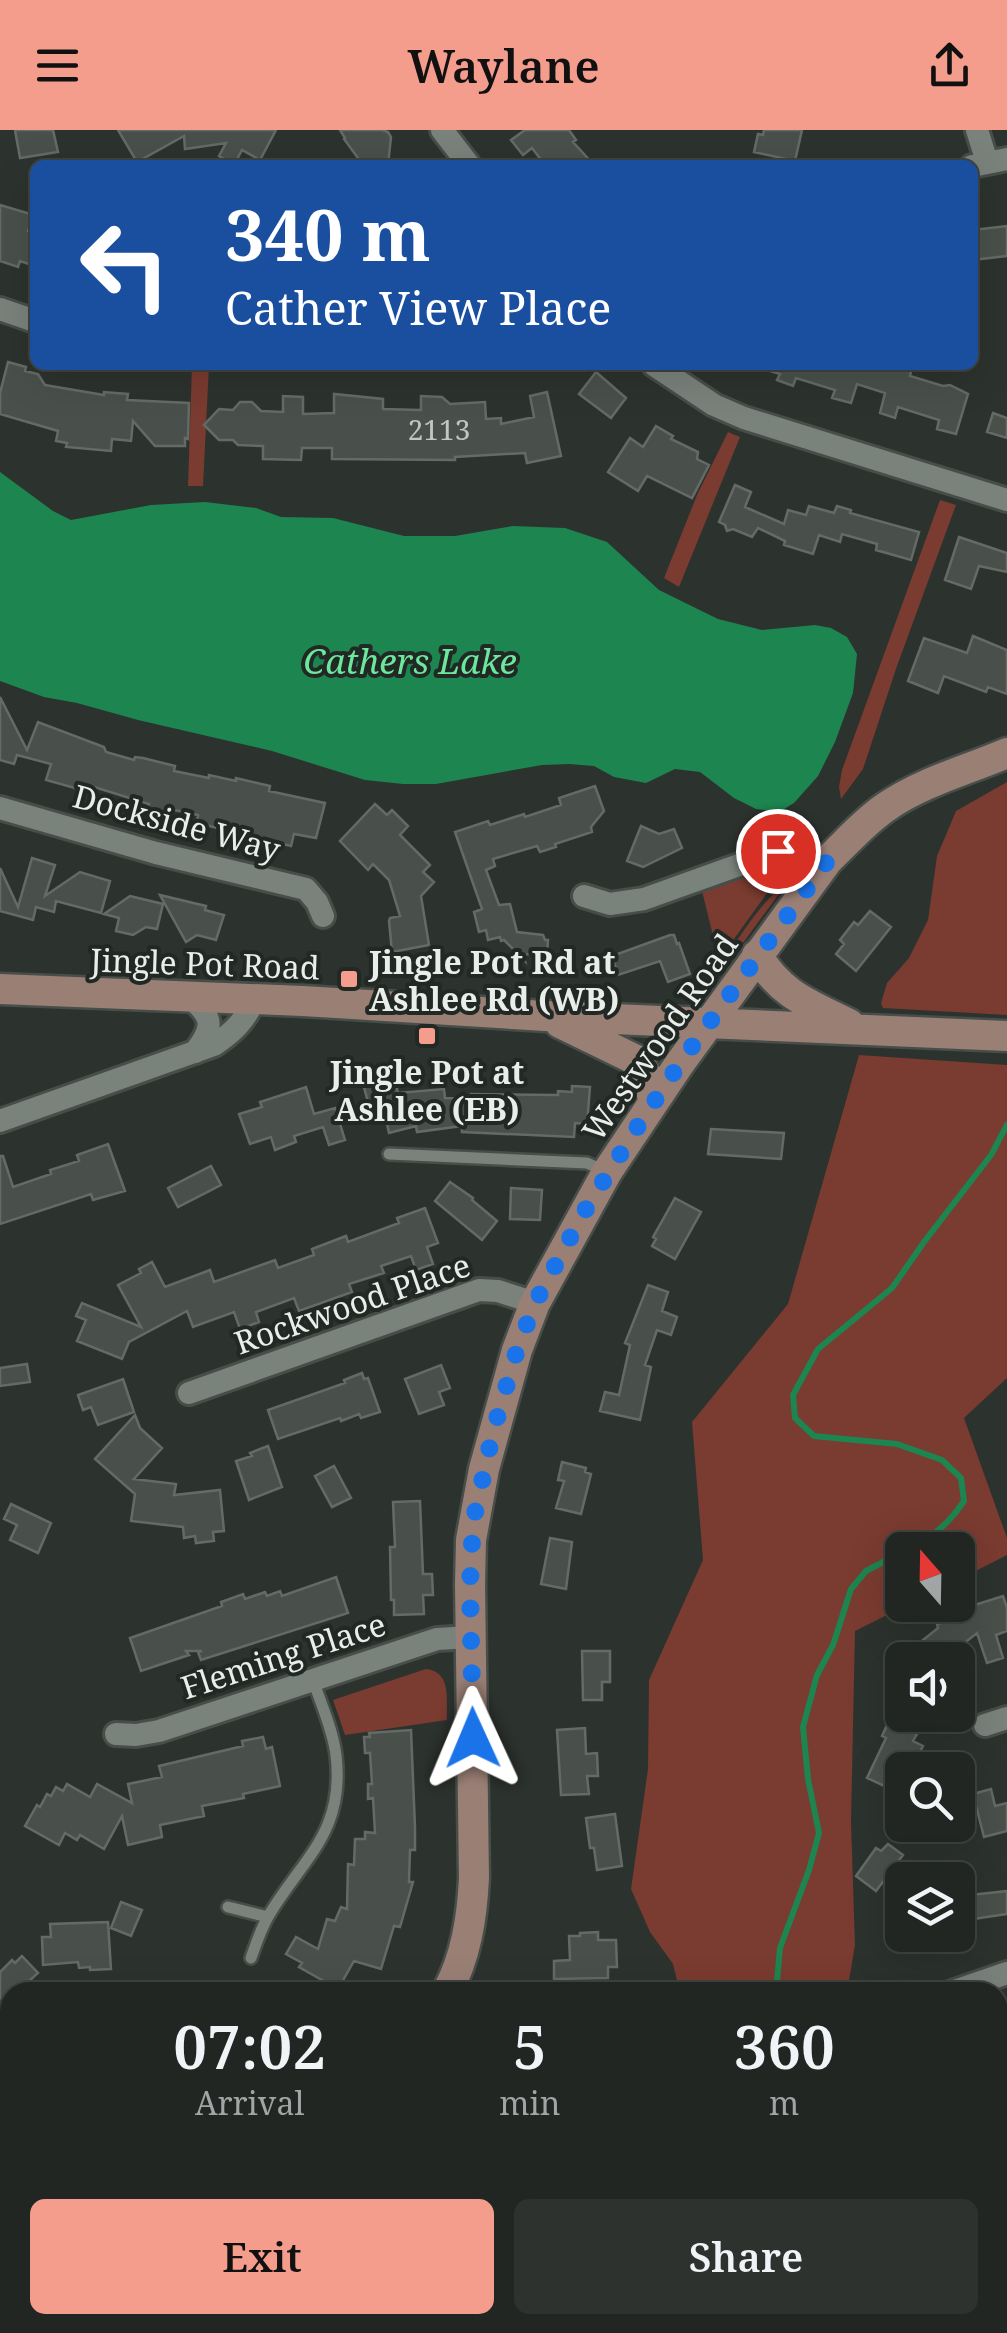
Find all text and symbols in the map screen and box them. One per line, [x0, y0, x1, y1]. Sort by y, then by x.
text: Waylane [407, 35, 600, 96]
icon: menu [30, 38, 85, 93]
icon: share [922, 38, 977, 93]
text: 340 m [225, 186, 431, 282]
icon: left [60, 200, 190, 330]
text: Cather View Place [225, 277, 611, 338]
house number: 2113 [408, 410, 470, 448]
water label: Cathers Lake [303, 637, 517, 684]
street label: Dockside Way [69, 774, 286, 871]
pin [736, 809, 821, 894]
icon: arrive [751, 824, 806, 879]
street label: Westwood Road [571, 924, 747, 1149]
street label: Jingle Pot Road [89, 937, 321, 989]
place label: Jingle Pot Rd at Ashlee Rd (WB) [368, 940, 619, 1020]
marker: Jingle Pot Rd at Ashlee Rd (WB) [338, 968, 360, 990]
marker: Jingle Pot at Ashlee (EB) [416, 1025, 438, 1047]
place label: Jingle Pot at Ashlee (EB) [329, 1050, 524, 1130]
street label: Rockwood Place [228, 1243, 476, 1363]
north arrow [885, 1532, 975, 1622]
map controls [885, 1532, 975, 1952]
street label: Fleming Place [175, 1602, 391, 1708]
button: sound [885, 1642, 975, 1732]
position arrow [421, 1686, 525, 1790]
button: search [885, 1752, 975, 1842]
button: layers [885, 1862, 975, 1952]
text: 07:02 [173, 2005, 326, 2087]
text: 5 [513, 2005, 547, 2087]
text: 360 [734, 2005, 835, 2087]
text: Arrival [195, 2081, 304, 2124]
text: min [499, 2081, 560, 2124]
text: m [769, 2081, 799, 2124]
button: Exit [30, 2199, 494, 2314]
button: Share [514, 2199, 978, 2314]

